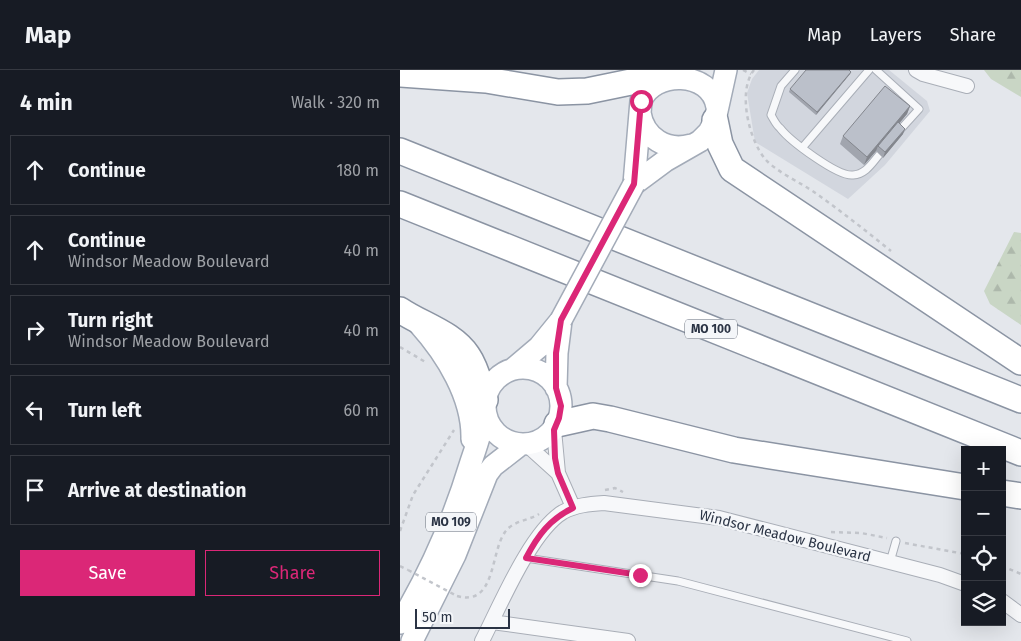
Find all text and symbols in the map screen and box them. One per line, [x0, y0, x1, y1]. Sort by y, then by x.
text: Map [25, 21, 71, 49]
text: Map [807, 24, 842, 46]
text: Layers [870, 24, 922, 46]
text: Share [950, 24, 996, 46]
text: 4 min [20, 90, 73, 116]
route start [630, 90, 653, 113]
text: Walk · 320 m [291, 93, 380, 112]
icon: ahead [21, 156, 49, 184]
text: Continue [68, 159, 146, 182]
text: 180 m [336, 161, 379, 180]
text: Continue [68, 229, 146, 252]
icon: ahead [21, 236, 49, 264]
text: 40 m [344, 241, 379, 260]
text: Windsor Meadow Boulevard [68, 252, 269, 271]
text: Turn right [68, 309, 153, 332]
icon: right [21, 316, 49, 344]
road number: MO 100 [685, 320, 737, 338]
text: 40 m [344, 321, 379, 340]
text: Windsor Meadow Boulevard [68, 332, 269, 351]
icon: left [21, 396, 49, 424]
text: Turn left [68, 399, 142, 422]
text: 60 m [344, 401, 379, 420]
map controls [961, 446, 1006, 626]
button: + [961, 446, 1006, 491]
icon: arrive [21, 476, 49, 504]
text: Arrive at destination [68, 479, 247, 502]
button: − [961, 491, 1006, 536]
street label: Windsor Meadow Boulevard [697, 506, 873, 566]
road number: MO 109 [426, 512, 476, 532]
button: locate [961, 536, 1006, 581]
button: Save [20, 550, 195, 596]
button: Share [205, 550, 380, 596]
route end [629, 564, 652, 587]
button: layers [961, 581, 1006, 626]
scale bar [415, 606, 510, 629]
text: 50 m [422, 609, 453, 626]

